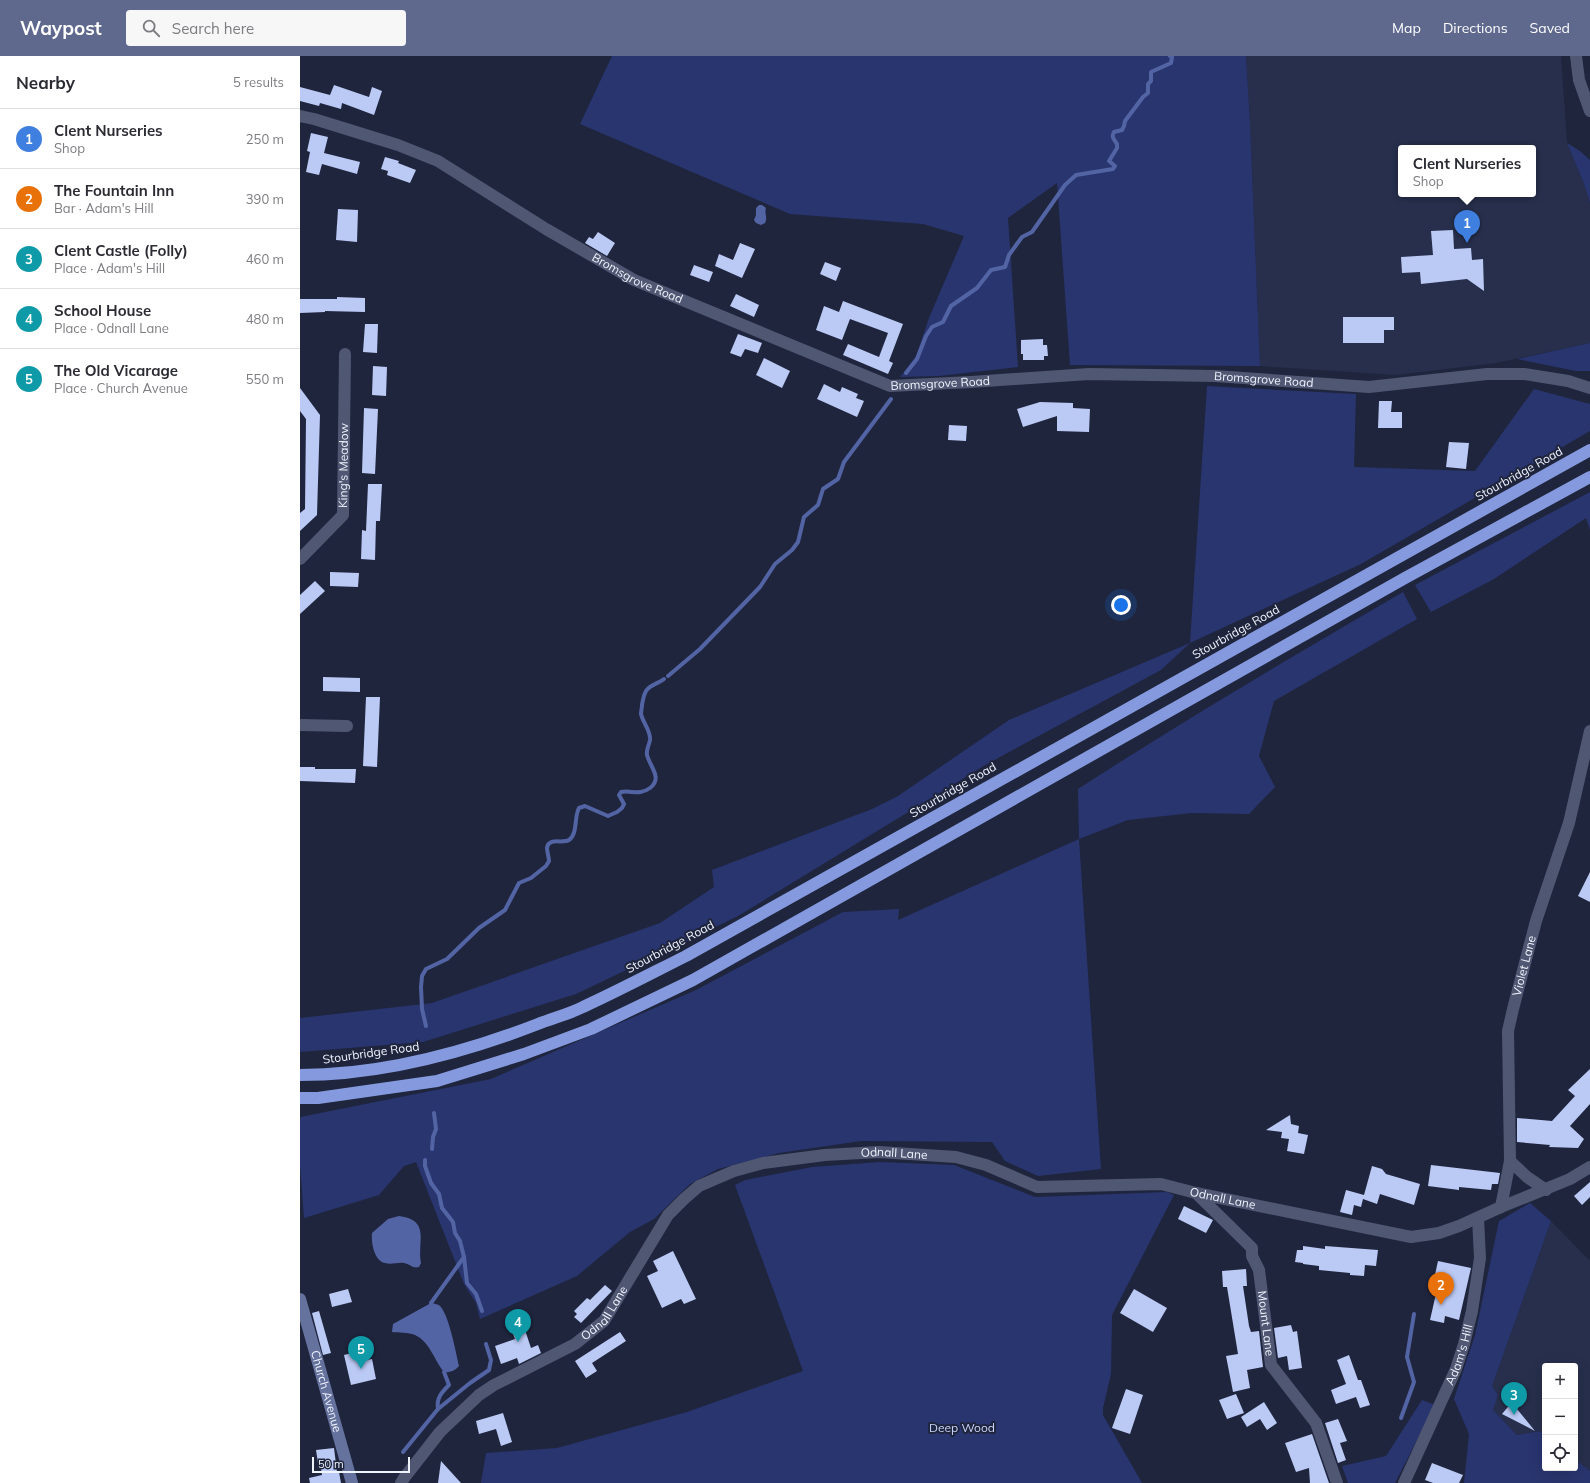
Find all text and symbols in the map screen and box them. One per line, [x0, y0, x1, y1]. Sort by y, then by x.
search box [126, 10, 406, 46]
text: Waypost [20, 16, 102, 40]
icon: search [140, 17, 162, 39]
text: Search here [172, 19, 254, 38]
text: Map [1392, 19, 1421, 37]
text: Directions [1443, 19, 1508, 37]
text: Saved [1530, 19, 1570, 37]
text: Nearby [16, 72, 75, 93]
text: 5 results [233, 74, 284, 90]
text: Clent Nurseries [54, 121, 163, 140]
text: 1 [25, 131, 33, 147]
text: 250 m [246, 131, 284, 147]
text: Shop [54, 140, 85, 156]
popup [1398, 145, 1536, 197]
text: Clent Nurseries [1413, 154, 1521, 173]
text: Shop [1413, 173, 1444, 189]
text: The Fountain Inn [54, 181, 174, 200]
text: 2 [25, 191, 33, 207]
text: 390 m [246, 191, 284, 207]
text: Bar · Adam's Hill [54, 200, 154, 216]
pin: 1 [1454, 210, 1480, 243]
text: Clent Castle (Folly) [54, 241, 188, 260]
street label: Bromsgrove Road [589, 249, 685, 306]
text: 3 [25, 251, 33, 267]
text: 460 m [246, 251, 284, 267]
text: Place · Adam's Hill [54, 260, 165, 276]
text: School House [54, 301, 151, 320]
text: 4 [25, 311, 33, 327]
text: 480 m [246, 311, 284, 327]
text: Place · Odnall Lane [54, 320, 169, 336]
text: The Old Vicarage [54, 361, 178, 380]
street label: Bromsgrove Road [1214, 368, 1314, 390]
text: 5 [25, 371, 33, 387]
text: 550 m [246, 371, 284, 387]
street label: Bromsgrove Road [890, 373, 990, 393]
text: Place · Church Avenue [54, 380, 188, 396]
street label: King's Meadow [335, 422, 351, 508]
street label: Stourbridge Road [1472, 443, 1565, 504]
your location [1111, 595, 1131, 615]
street label: Stourbridge Road [1189, 601, 1282, 662]
street label: Stourbridge Road [907, 759, 999, 820]
street label: Stourbridge Road [623, 917, 716, 976]
street label: Violet Lane [1509, 934, 1539, 998]
street label: Stourbridge Road [322, 1038, 420, 1067]
street label: Odnall Lane [860, 1144, 928, 1162]
street label: Odnall Lane [1188, 1184, 1257, 1212]
pin: 2 [1428, 1272, 1454, 1305]
street label: Odnall Lane [578, 1283, 630, 1343]
street label: Mount Lane [1255, 1290, 1278, 1357]
pin: 4 [505, 1309, 531, 1342]
street label: Adam's Hill [1442, 1323, 1476, 1387]
pin: 5 [348, 1336, 374, 1369]
street label: Church Avenue [308, 1349, 345, 1434]
map controls [1542, 1363, 1578, 1471]
button: + [1542, 1363, 1578, 1399]
pin: 3 [1501, 1382, 1527, 1415]
button: − [1542, 1399, 1578, 1435]
park label: Deep Wood [929, 1420, 995, 1435]
button: locate [1542, 1435, 1578, 1471]
scale bar [312, 1455, 410, 1474]
text: 50 m [318, 1457, 344, 1471]

